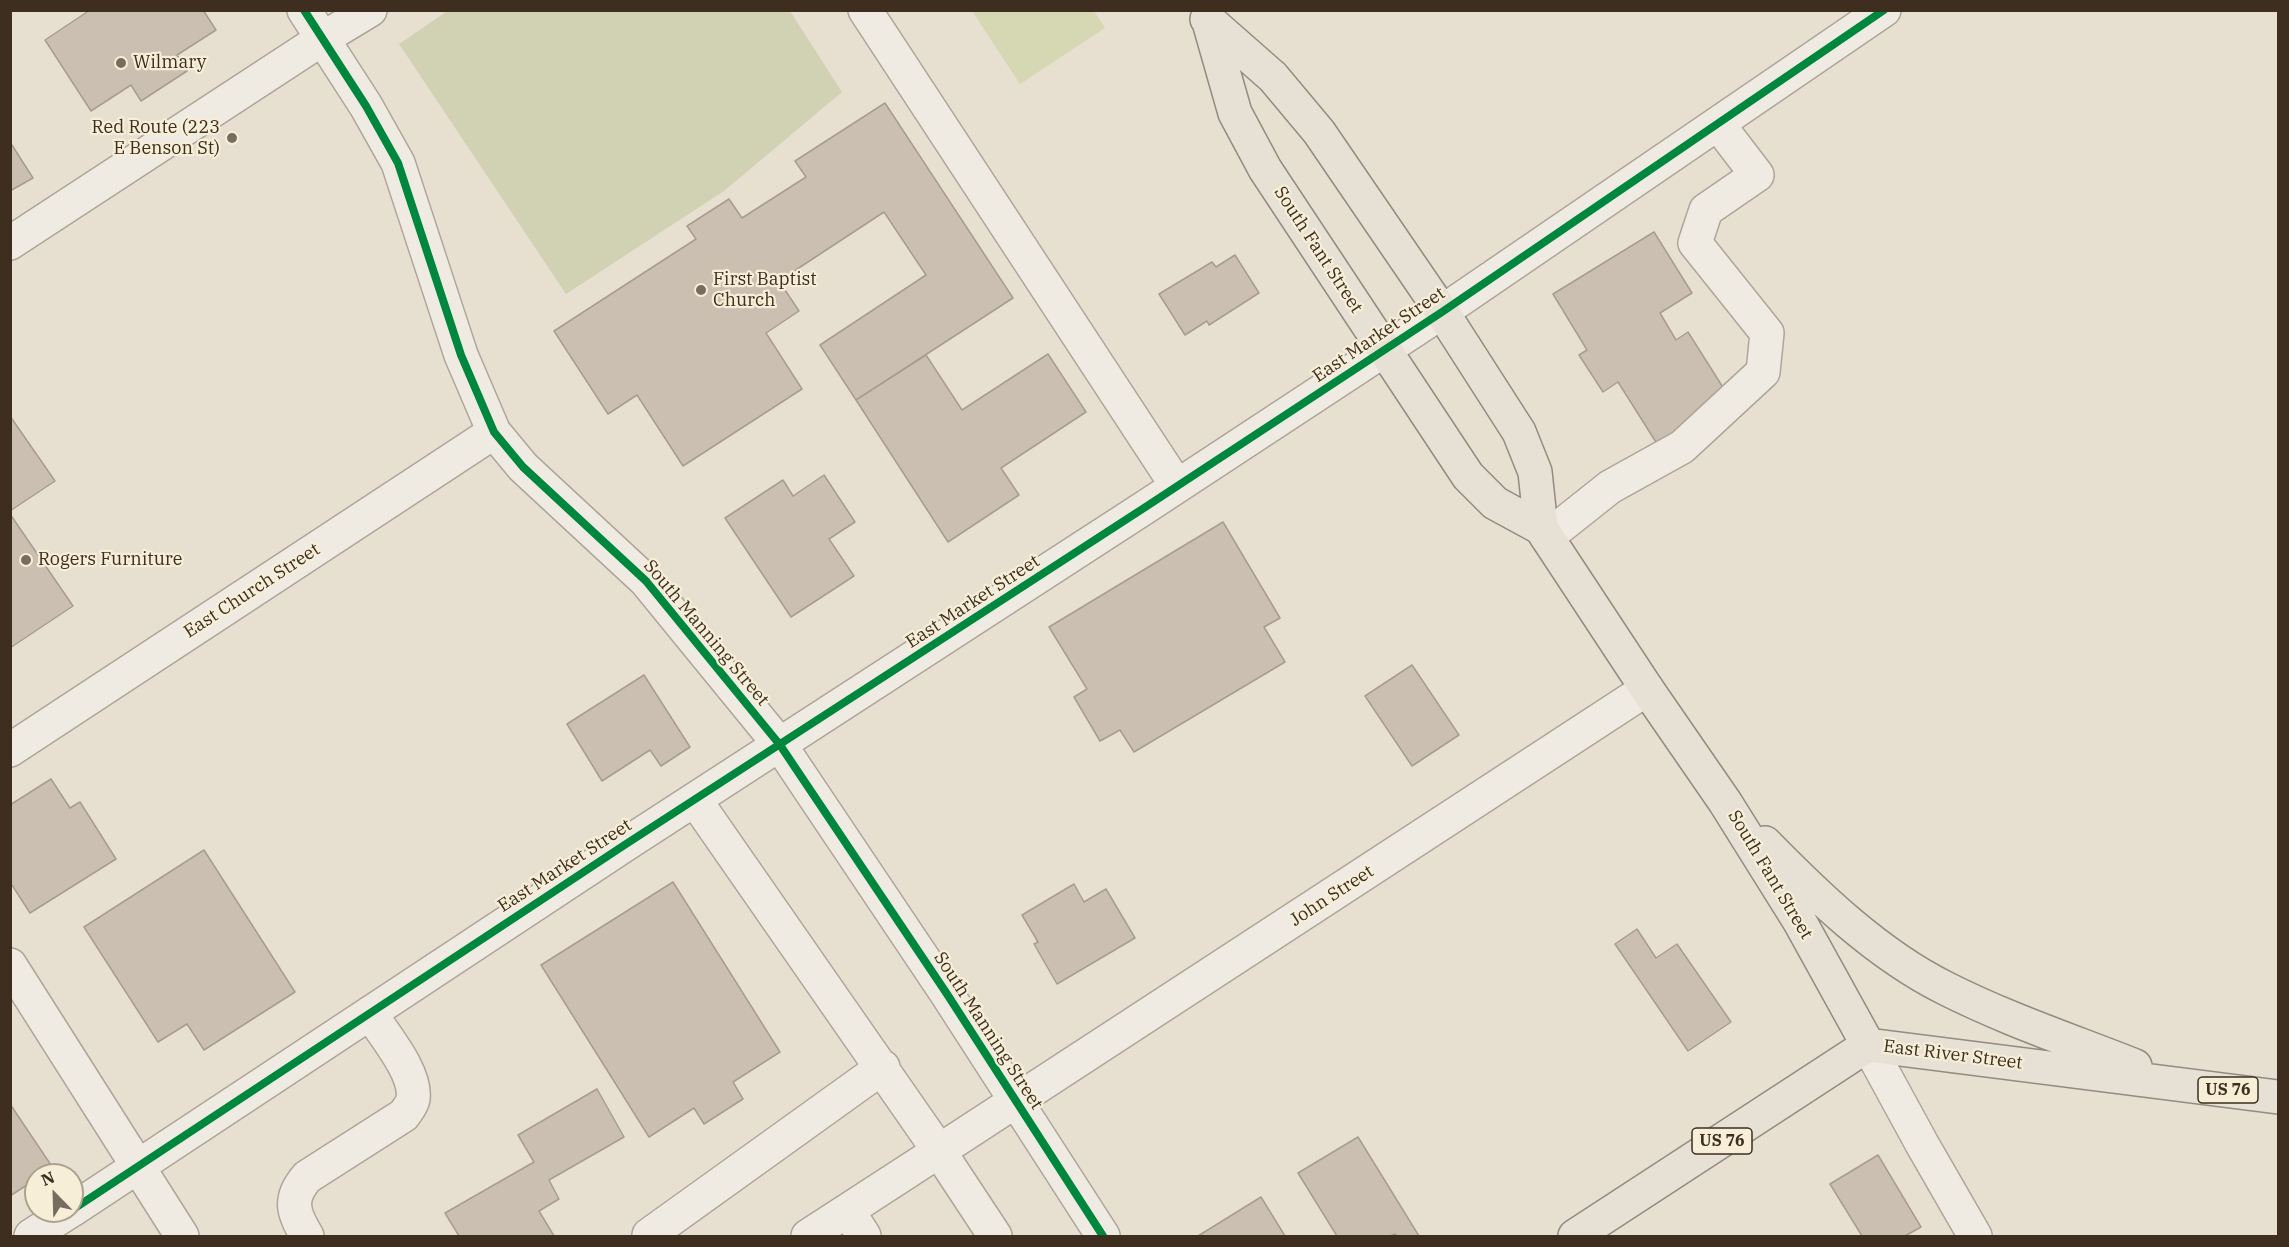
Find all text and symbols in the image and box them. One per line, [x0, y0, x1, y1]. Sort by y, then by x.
place label: Wilmary [133, 52, 206, 74]
marker: Wilmary [114, 56, 128, 70]
place label: Red Route (223 E Benson St) [92, 117, 220, 160]
marker: Red Route (223 E Benson St) [225, 131, 239, 145]
street label: South Fant Street [1269, 183, 1367, 317]
place label: First Baptist Church [713, 269, 817, 312]
marker: First Baptist Church [694, 283, 708, 297]
street label: East Market Street [1309, 283, 1449, 387]
street label: East Church Street [180, 539, 324, 643]
place label: Rogers Furniture [38, 549, 182, 571]
street label: East Market Street [902, 551, 1044, 653]
marker: Rogers Furniture [19, 553, 33, 567]
street label: South Manning Street [639, 556, 773, 710]
street label: South Fant Street [1723, 807, 1817, 943]
street label: East Market Street [494, 815, 636, 917]
street label: John Street [1286, 861, 1378, 931]
street label: South Manning Street [929, 948, 1047, 1114]
street label: East River Street [1882, 1036, 2024, 1074]
road number: US 76 [2198, 1077, 2258, 1103]
road number: US 76 [1692, 1128, 1752, 1154]
north arrow [24, 1163, 84, 1223]
text: N [38, 1167, 57, 1190]

